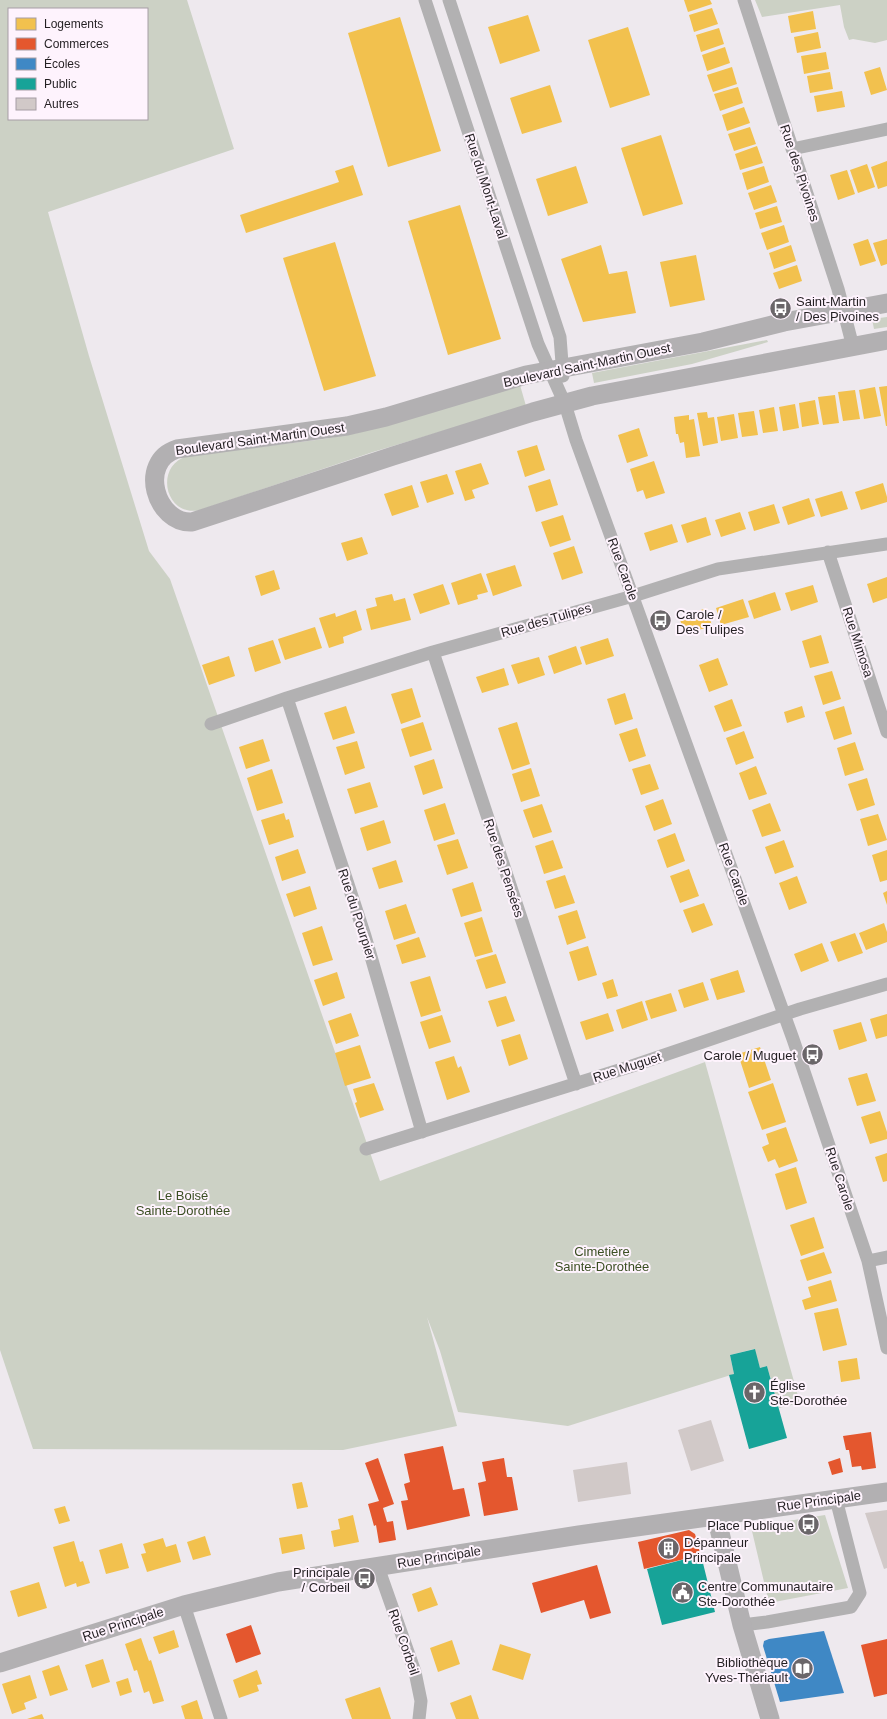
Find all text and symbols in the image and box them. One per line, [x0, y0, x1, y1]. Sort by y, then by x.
legend [8, 8, 148, 120]
text: Logements [44, 17, 103, 31]
text: Commerces [44, 37, 109, 51]
text: Écoles [44, 56, 80, 71]
text: Public [44, 77, 77, 91]
text: Autres [44, 97, 79, 111]
street label: Rue des Pivoines [777, 123, 823, 224]
street label: Rue du Mont-Laval [462, 131, 510, 241]
place label: Saint-Martin / Des Pivoines [796, 294, 880, 324]
bus stop icon: Saint-Martin / Des Pivoines [767, 295, 793, 321]
street label: Boulevard Saint-Martin Ouest [502, 340, 672, 390]
street label: Boulevard Saint-Martin Ouest [175, 420, 346, 458]
street label: Rue Carole [605, 536, 641, 602]
street label: Rue des Tulipes [499, 600, 593, 640]
street label: Rue Mimosa [840, 605, 877, 680]
place label: Carole / Des Tulipes [676, 607, 744, 637]
bus stop icon: Carole / Des Tulipes [647, 608, 673, 634]
street label: Rue des Pensées [481, 817, 527, 920]
street label: Rue Carole [716, 841, 752, 907]
street label: Rue du Pourpier [335, 867, 379, 962]
bus stop icon: Carole / Muguet [799, 1042, 825, 1068]
place label: Carole / Muguet [704, 1048, 796, 1063]
street label: Rue Muguet [591, 1049, 663, 1085]
street label: Rue Carole [823, 1145, 857, 1213]
park label: Le Boisé Sainte-Dorothée [136, 1188, 230, 1218]
park label: Cimetière Sainte-Dorothée [555, 1244, 649, 1274]
place label: Église Ste-Dorothée [770, 1378, 847, 1408]
church icon: Église Ste-Dorothée [741, 1379, 767, 1405]
street label: Rue Principale [776, 1488, 862, 1514]
bus stop icon: Place Publique [796, 1512, 822, 1538]
place label: Place Publique [707, 1518, 794, 1533]
place label: Dépanneur Principale [684, 1535, 749, 1565]
building icon: Dépanneur Principale [656, 1536, 682, 1562]
street label: Rue Principale [396, 1543, 482, 1571]
place label: Principale / Corbeil [293, 1565, 350, 1595]
bus stop icon: Principale / Corbeil [352, 1566, 378, 1592]
place label: Centre Communautaire Ste-Dorothée [698, 1579, 833, 1609]
public building icon: Centre Communautaire Ste-Dorothée [669, 1580, 695, 1606]
street label: Rue Principale [80, 1604, 166, 1644]
street label: Rue Corbeil [386, 1607, 422, 1677]
place label: Bibliothèque Yves-Thériault [705, 1655, 788, 1685]
library icon: Bibliothèque Yves-Thériault [790, 1656, 816, 1682]

